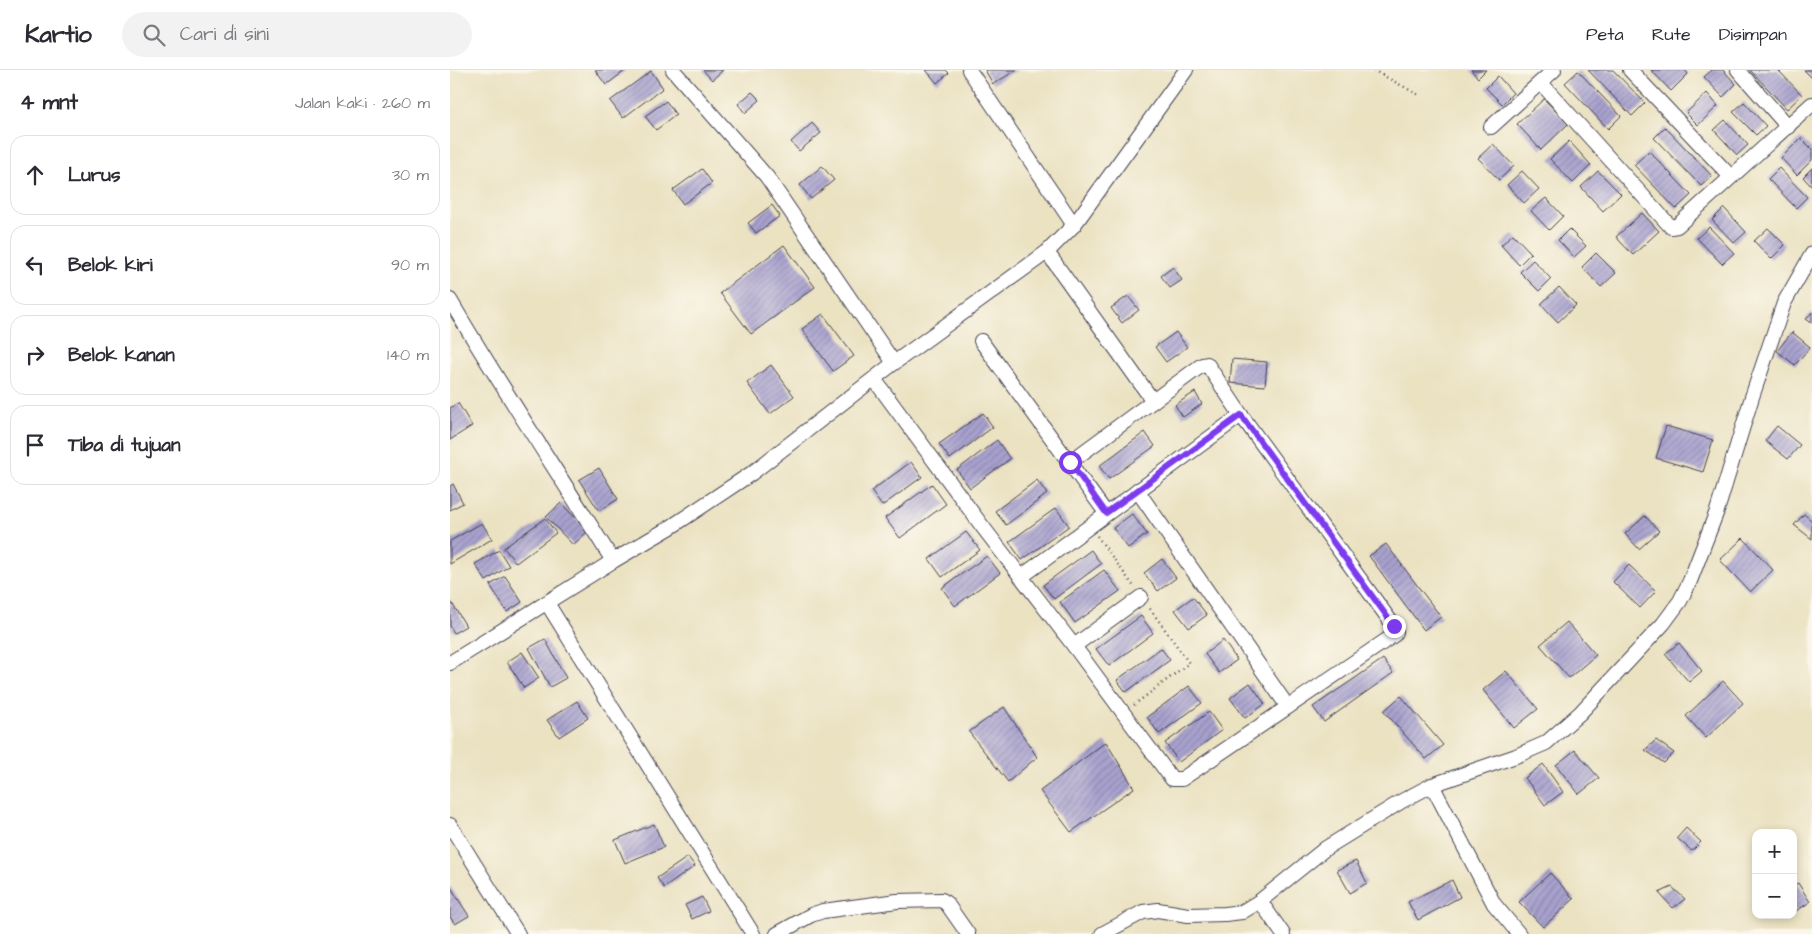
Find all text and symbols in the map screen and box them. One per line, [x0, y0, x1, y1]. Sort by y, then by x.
search box [122, 12, 472, 57]
text: Kartio [25, 18, 92, 52]
icon: search [140, 21, 168, 49]
text: Cari di sini [180, 21, 269, 48]
text: Peta [1586, 22, 1624, 47]
text: Rute [1652, 22, 1691, 47]
text: Disimpan [1719, 22, 1787, 47]
text: 4 mnt [20, 88, 78, 117]
text: Jalan kaki · 260 m [295, 92, 430, 114]
icon: ahead [21, 161, 49, 189]
text: Lurus [68, 162, 120, 189]
text: 30 m [392, 164, 429, 186]
icon: left [21, 251, 49, 279]
text: Belok kiri [68, 252, 153, 279]
text: 90 m [391, 254, 429, 276]
icon: right [21, 341, 49, 369]
text: Belok kanan [68, 342, 175, 369]
text: 140 m [387, 344, 429, 366]
icon: arrive [21, 431, 49, 459]
text: Tiba di tujuan [68, 432, 180, 459]
route start [1059, 451, 1082, 474]
route end [1383, 615, 1406, 638]
map controls [1752, 829, 1797, 919]
button: + [1752, 829, 1797, 874]
button: − [1752, 874, 1797, 919]

